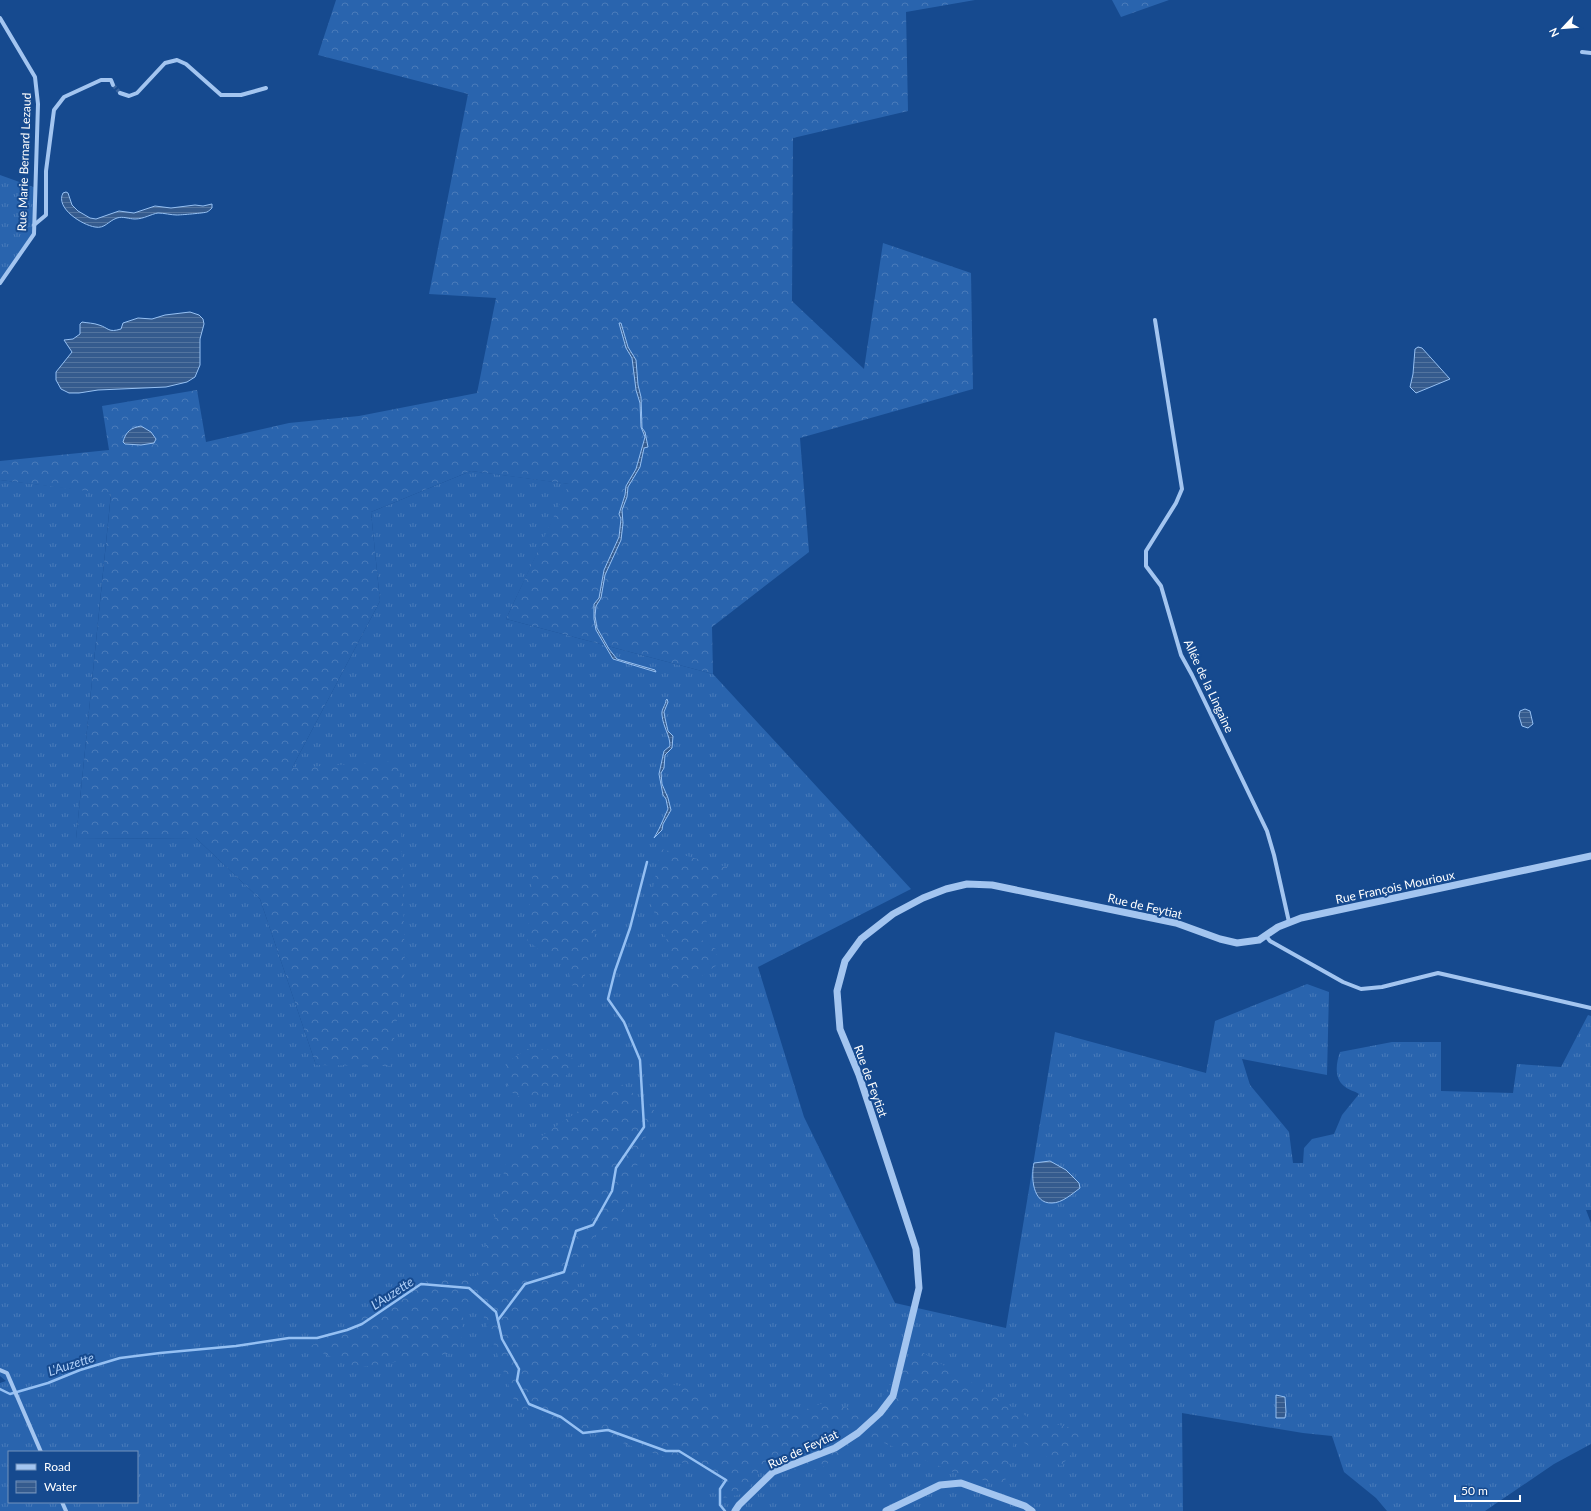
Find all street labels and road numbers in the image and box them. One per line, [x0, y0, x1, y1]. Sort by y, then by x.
street label: Rue Marie Bernard Lezaud [14, 92, 34, 232]
street label: Allée de la Lingaine [1181, 637, 1237, 735]
street label: Rue François Mourioux [1334, 867, 1456, 907]
street label: Rue de Feytiat [1106, 890, 1184, 922]
street label: Rue de Feytiat [851, 1043, 891, 1120]
street label: Rue de Feytiat [766, 1426, 841, 1472]

